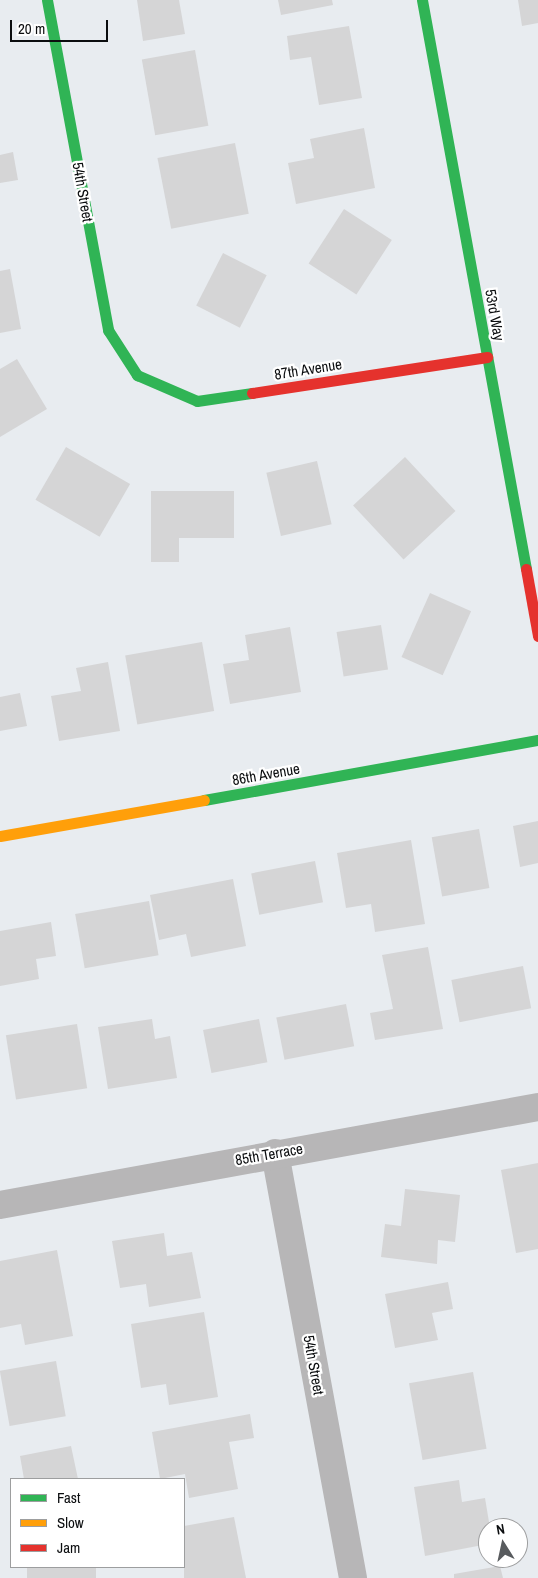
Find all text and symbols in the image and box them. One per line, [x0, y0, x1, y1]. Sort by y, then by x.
scale bar [12, 10, 110, 42]
text: 20 m [18, 18, 45, 39]
street label: 54th Street [69, 161, 97, 223]
street label: 53rd Way [482, 288, 508, 342]
street label: 87th Avenue [273, 355, 343, 383]
street label: 86th Avenue [231, 759, 301, 789]
street label: 85th Terrace [234, 1139, 304, 1169]
street label: 54th Street [300, 1334, 328, 1396]
legend [10, 1478, 185, 1568]
text: Fast [57, 1487, 80, 1508]
text: Slow [57, 1512, 84, 1533]
north arrow [478, 1518, 528, 1568]
text: N [495, 1520, 506, 1539]
text: Jam [57, 1537, 80, 1558]

